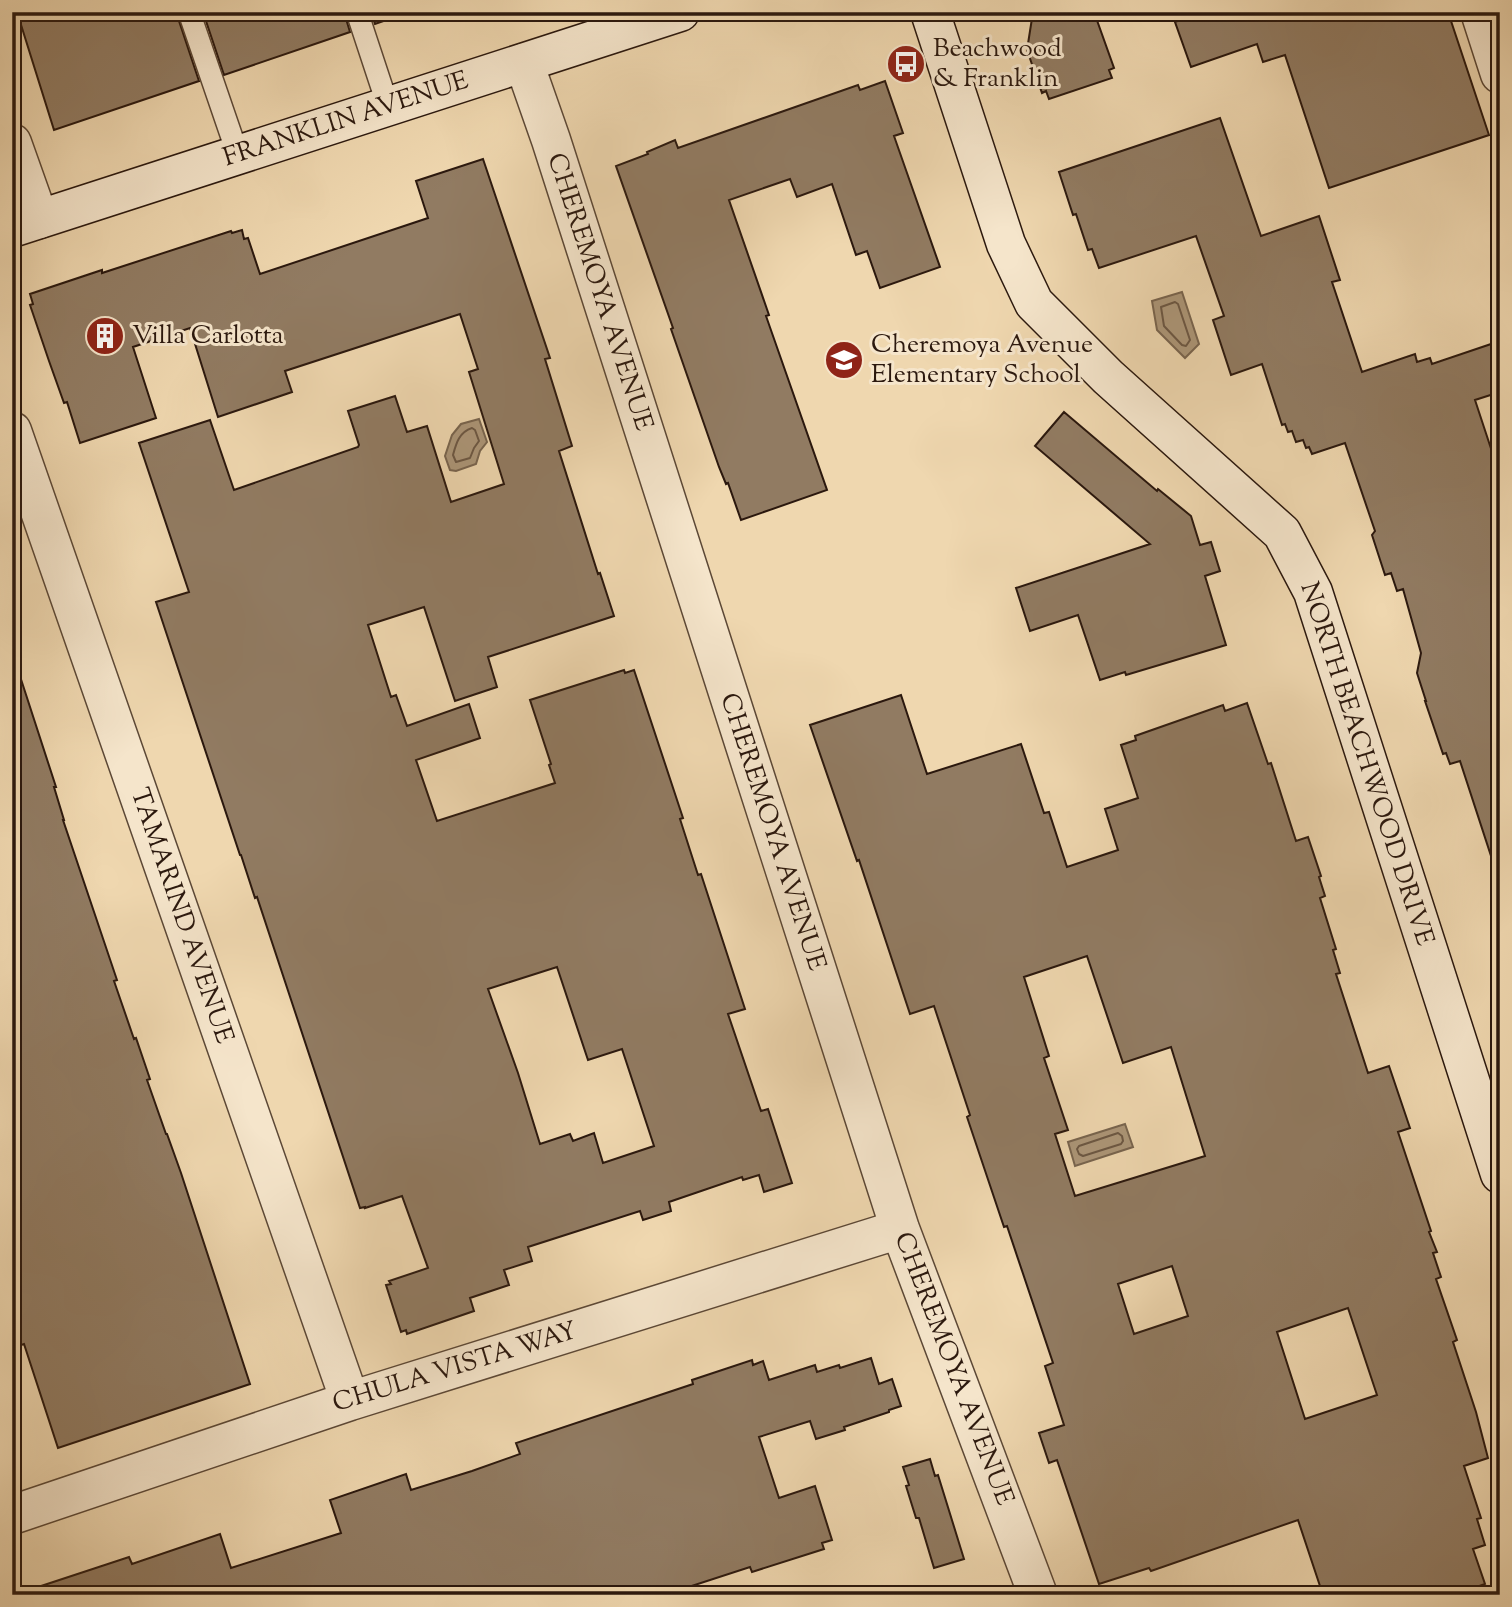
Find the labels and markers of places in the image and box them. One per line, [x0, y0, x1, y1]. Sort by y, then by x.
place label: Beachwood & Franklin [933, 31, 1062, 98]
bus stop icon: Beachwood & Franklin [885, 43, 927, 85]
building icon: Villa Carlotta [84, 315, 126, 357]
place label: Villa Carlotta [132, 318, 284, 355]
place label: Cheremoya Avenue Elementary School [871, 327, 1093, 394]
school or university icon: Cheremoya Avenue Elementary School [823, 339, 865, 381]

